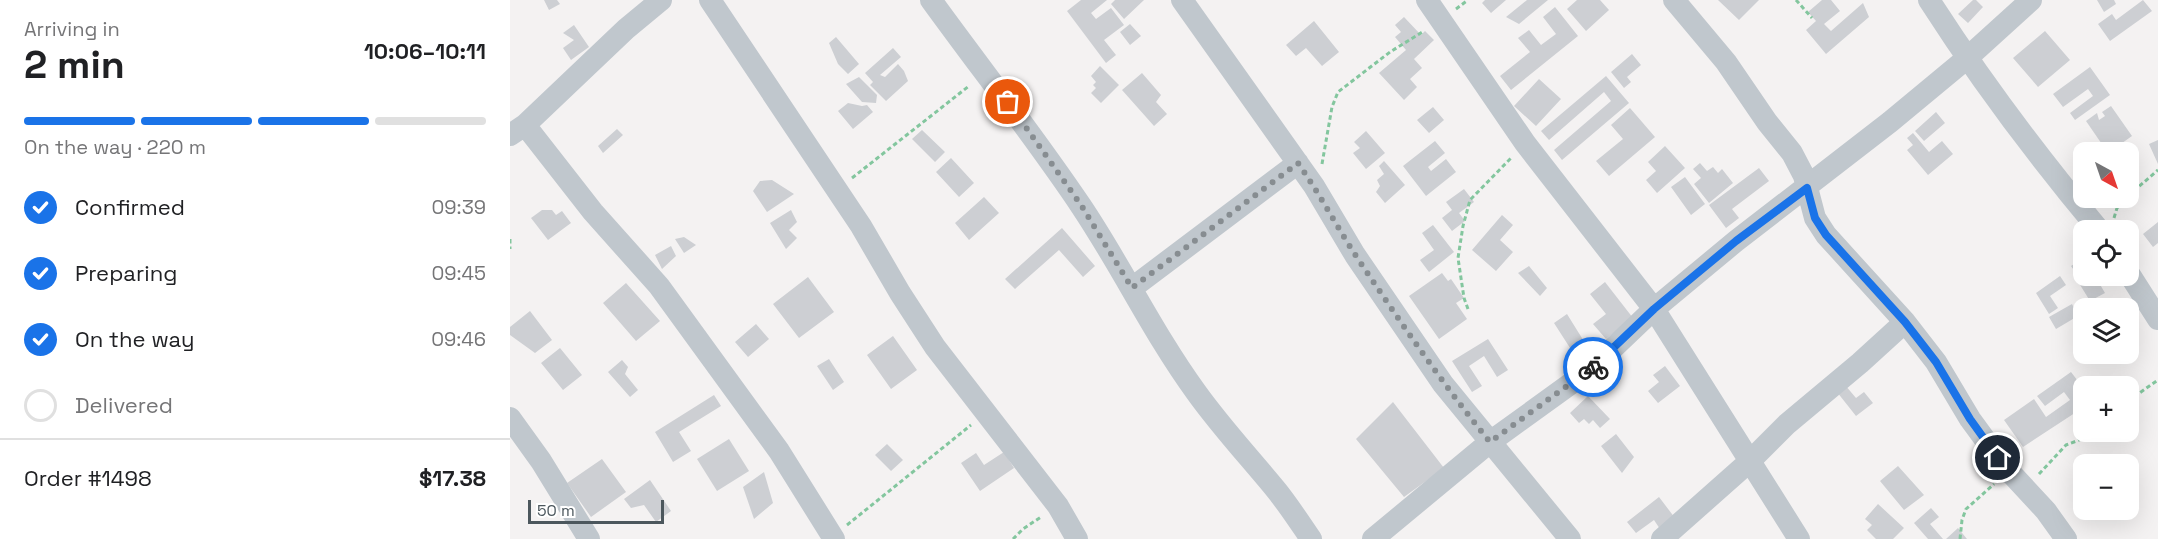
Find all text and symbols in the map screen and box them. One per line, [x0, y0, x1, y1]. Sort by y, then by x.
text: Arriving in [24, 16, 120, 42]
text: 10:06–10:11 [364, 37, 486, 65]
text: 2 min [24, 40, 125, 89]
pin [982, 76, 1033, 127]
icon: bag [991, 85, 1024, 118]
text: On the way · 220 m [24, 134, 206, 160]
north arrow [2073, 142, 2139, 208]
map controls [2073, 142, 2139, 520]
icon: check [24, 191, 57, 224]
text: Confirmed [75, 193, 185, 221]
text: 09:39 [432, 194, 486, 220]
button: locate [2073, 220, 2139, 286]
icon: check [24, 257, 57, 290]
text: Preparing [75, 259, 177, 287]
text: 09:45 [431, 260, 486, 286]
button: layers [2073, 298, 2139, 364]
icon: check [24, 323, 57, 356]
text: On the way [75, 325, 194, 353]
text: 09:46 [431, 326, 486, 352]
courier [1563, 337, 1623, 397]
icon: bike [1577, 351, 1610, 384]
button: + [2073, 376, 2139, 442]
text: Delivered [75, 391, 173, 419]
pin [1972, 432, 2023, 483]
icon: home [1981, 441, 2014, 474]
button: − [2073, 454, 2139, 520]
text: Order #1498 [24, 464, 152, 492]
text: $17.38 [419, 464, 486, 492]
scale bar [528, 497, 664, 524]
text: 50 m [537, 500, 575, 521]

